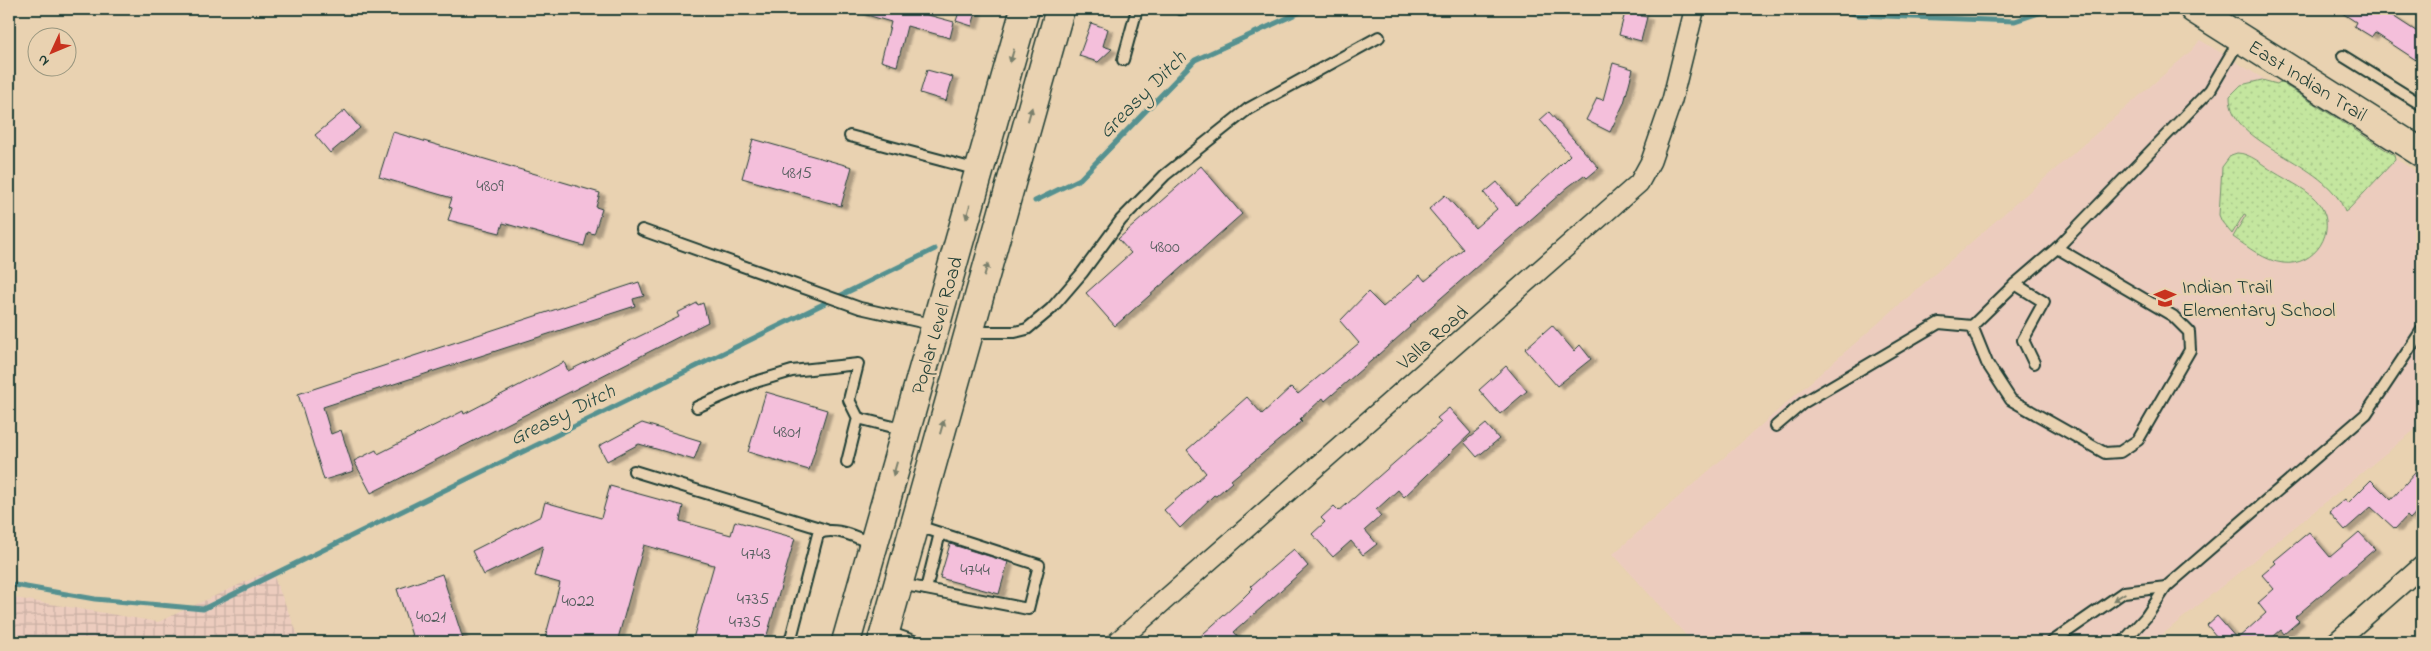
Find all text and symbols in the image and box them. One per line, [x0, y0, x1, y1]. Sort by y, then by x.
north arrow [28, 28, 78, 78]
street label: East Indian Trail [2242, 34, 2372, 130]
water label: Greasy Ditch [1093, 44, 1195, 146]
one-way arrow [1008, 48, 1016, 63]
text: N [33, 49, 55, 71]
one-way arrow [1027, 106, 1035, 121]
house number: 4815 [782, 161, 812, 187]
house number: 4809 [476, 174, 504, 200]
one-way arrow [963, 205, 971, 220]
house number: 4800 [1150, 235, 1180, 261]
street label: Poplar Level Road [905, 253, 972, 398]
one-way arrow [982, 263, 990, 278]
place label: Indian Trail Elementary School [2182, 274, 2335, 326]
school or university icon: Indian Trail Elementary School [2152, 285, 2178, 311]
street label: Valla Road [1391, 300, 1476, 379]
water label: Greasy Ditch [505, 377, 621, 454]
one-way arrow [938, 419, 946, 434]
house number: 4801 [773, 420, 801, 446]
one-way arrow [890, 462, 898, 477]
house number: 4743 [741, 542, 771, 568]
house number: 4744 [960, 558, 990, 584]
house number: 4735 [737, 587, 769, 613]
house number: 4022 [561, 589, 595, 615]
one-way arrow [2112, 592, 2125, 601]
house number: 4021 [416, 605, 446, 631]
house number: 4735 [729, 610, 761, 636]

